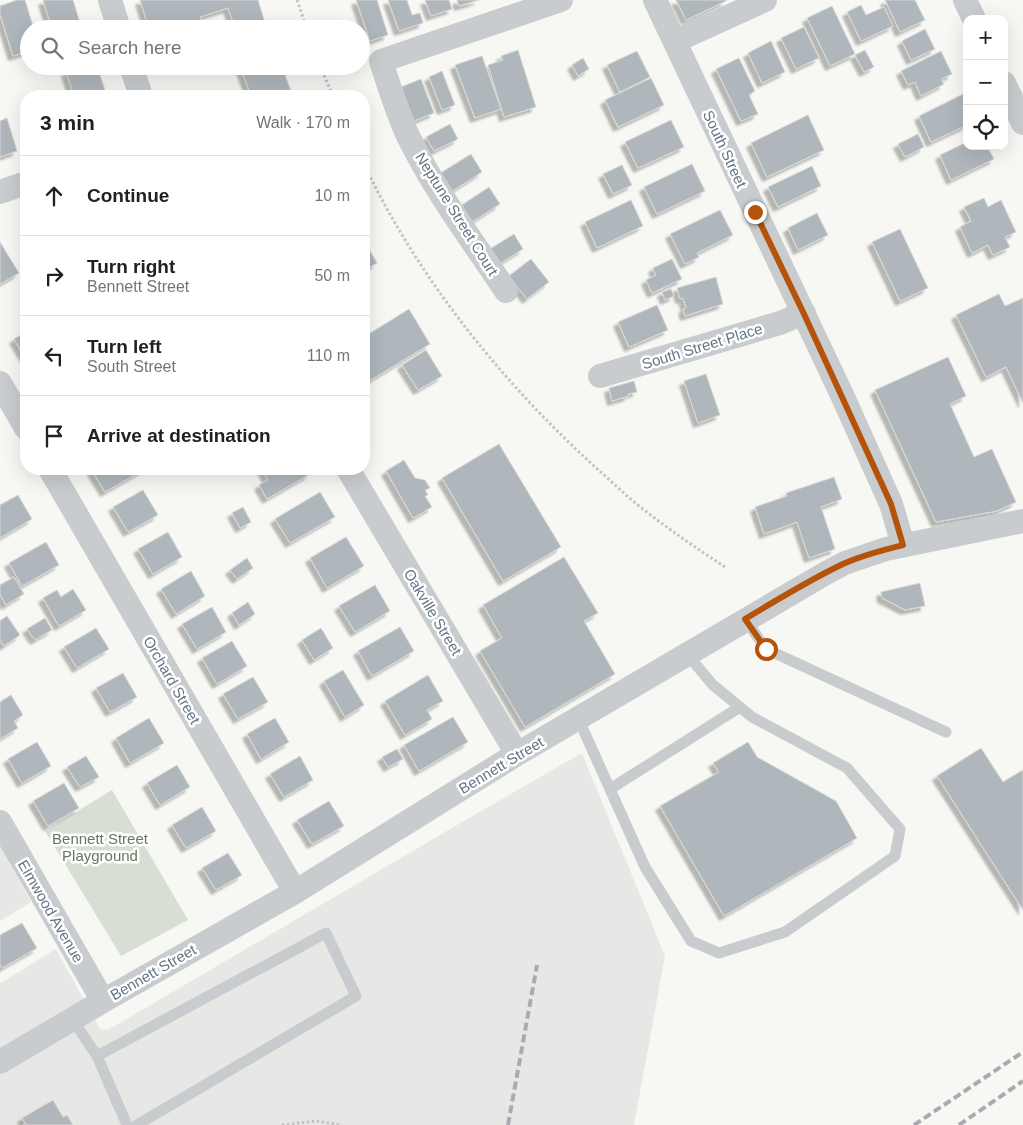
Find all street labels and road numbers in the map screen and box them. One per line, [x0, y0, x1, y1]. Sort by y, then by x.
street label: South Street [700, 108, 751, 191]
street label: Neptune Street Court [412, 149, 502, 279]
street label: South Street Place [640, 320, 764, 372]
street label: Oakville Street [401, 566, 466, 659]
street label: Orchard Street [140, 633, 204, 728]
street label: Bennett Street [456, 733, 547, 797]
street label: Elmwood Avenue [15, 857, 87, 965]
street label: Bennett Street [107, 940, 199, 1003]

